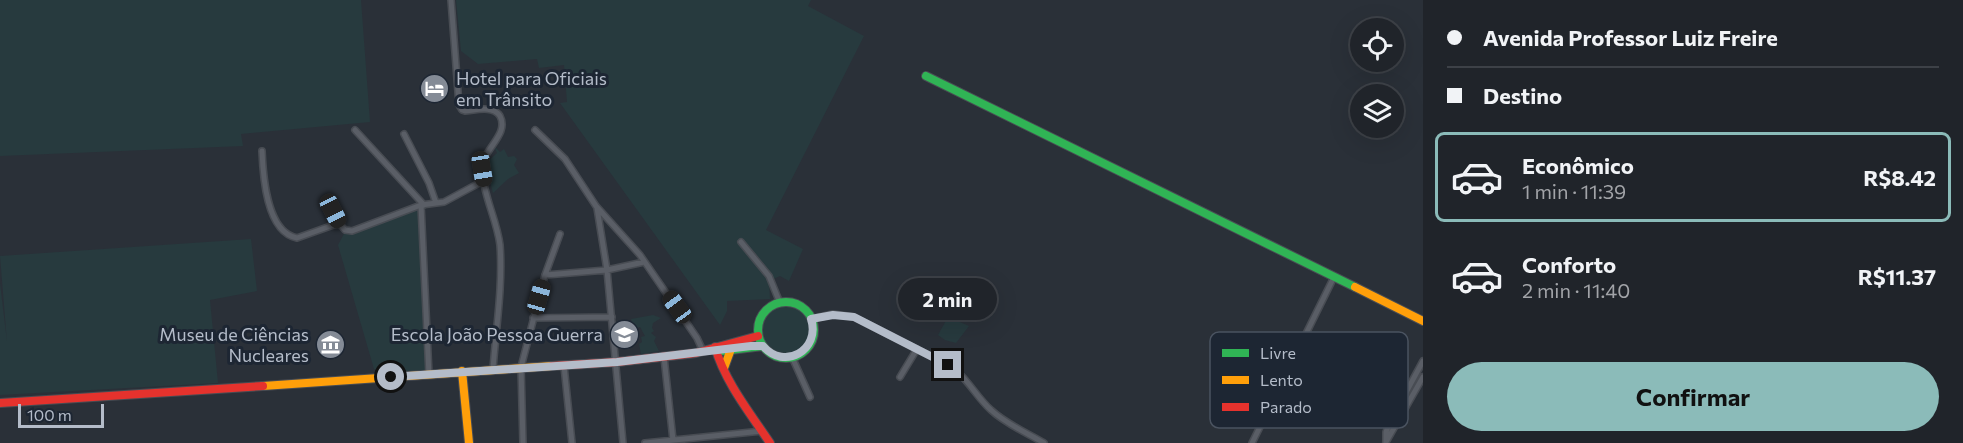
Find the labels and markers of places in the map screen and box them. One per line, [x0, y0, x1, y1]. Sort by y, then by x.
place label: Hotel para Oficiais em Trânsito [456, 67, 607, 110]
hotel icon: Hotel para Oficiais em Trânsito [419, 72, 451, 104]
school or university icon: Escola João Pessoa Guerra [608, 318, 640, 350]
place label: Museu de Ciências Nucleares [159, 323, 309, 366]
place label: Escola João Pessoa Guerra [391, 323, 603, 345]
museum icon: Museu de Ciências Nucleares [314, 328, 346, 360]

